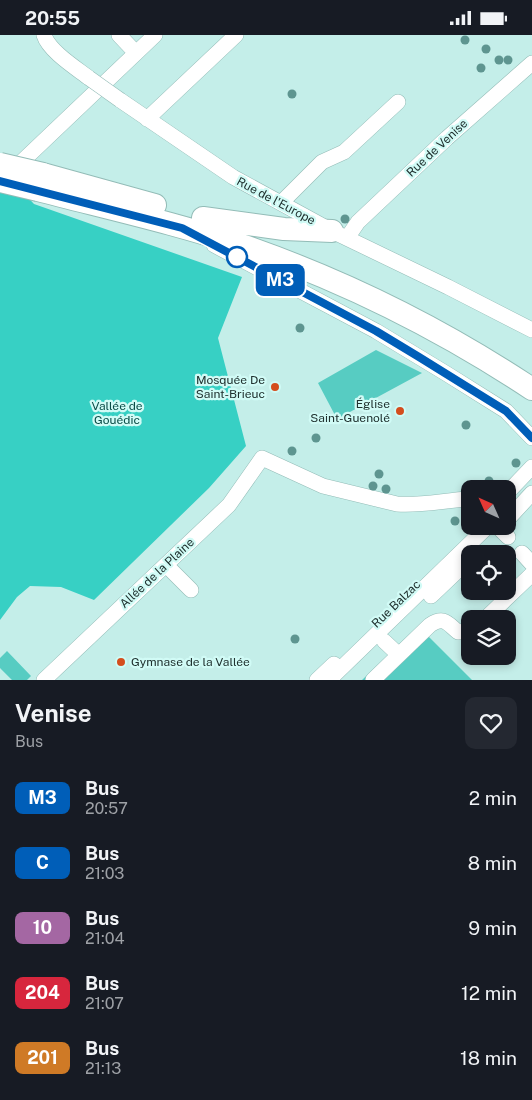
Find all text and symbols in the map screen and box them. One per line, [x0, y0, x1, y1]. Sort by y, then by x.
text: 20:55 [25, 7, 80, 29]
street label: Rue de Venise [404, 116, 470, 180]
street label: Rue de l'Europe [234, 174, 318, 228]
unlabelled marker [226, 246, 248, 268]
line badge: M3 [258, 264, 302, 296]
text: M3 [266, 269, 294, 290]
place label: Mosquée De Saint-Brieuc [196, 373, 265, 401]
marker: Mosquée De Saint-Brieuc [269, 381, 281, 393]
place label: Église Saint-Guenolé [310, 397, 390, 425]
park label: Vallée de Gouédic [91, 399, 143, 427]
marker: Église Saint-Guenolé [394, 405, 406, 417]
north arrow [461, 480, 516, 535]
map controls [461, 480, 516, 665]
street label: Allée de la Plaine [117, 535, 197, 611]
button: locate [461, 545, 516, 600]
street label: Rue Balzac [369, 577, 423, 631]
button: layers [461, 610, 516, 665]
place label: Gymnase de la Vallée [131, 655, 250, 669]
marker: Gymnase de la Vallée [115, 656, 127, 668]
button: heart [465, 697, 517, 749]
text: Venise [15, 699, 92, 727]
text: Bus [15, 732, 43, 751]
text: Bus [85, 777, 119, 799]
text: M3 [28, 787, 57, 808]
text: 2 min [469, 787, 517, 809]
text: 20:57 [85, 799, 128, 818]
text: Bus [85, 842, 119, 864]
text: C [36, 852, 49, 873]
text: 8 min [468, 852, 517, 874]
text: 21:03 [85, 864, 124, 883]
text: Bus [85, 907, 119, 929]
text: 10 [33, 917, 52, 938]
text: 9 min [468, 917, 517, 939]
text: 21:04 [85, 929, 124, 948]
text: Bus [85, 972, 119, 994]
text: 204 [25, 982, 60, 1003]
text: 12 min [461, 982, 517, 1004]
text: 21:07 [85, 994, 124, 1013]
text: Bus [85, 1037, 119, 1059]
text: 201 [27, 1047, 58, 1068]
text: 18 min [460, 1047, 517, 1069]
text: 21:13 [85, 1059, 121, 1078]

